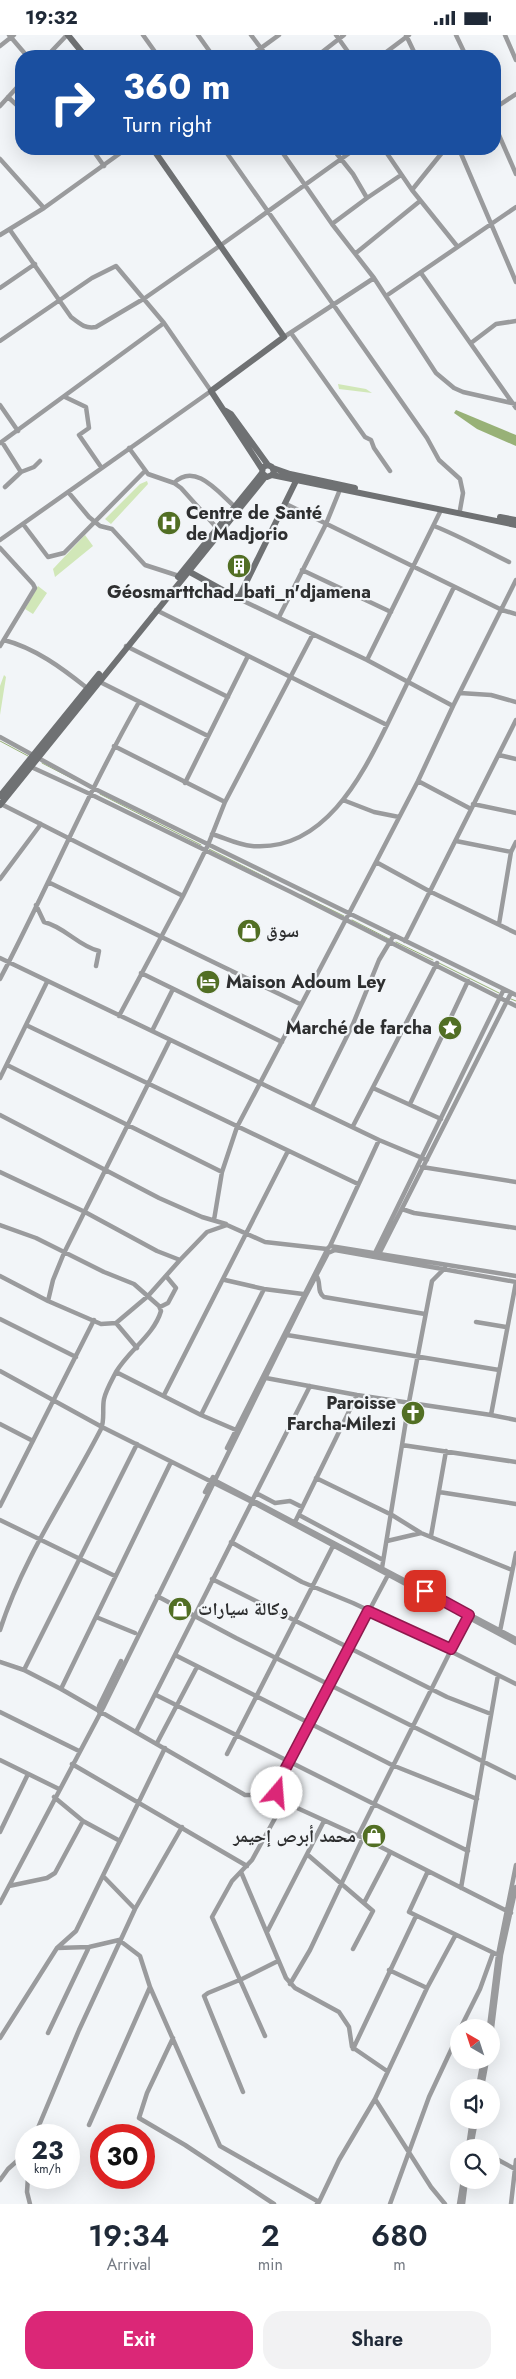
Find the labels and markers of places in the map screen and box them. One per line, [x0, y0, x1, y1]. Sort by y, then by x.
place label: Centre de Santé de Madjorio [186, 500, 322, 547]
hospital icon: Centre de Santé de Madjorio [156, 510, 182, 536]
building icon: Géosmarttchad_bati_n'djamena [226, 553, 252, 579]
place label: Géosmarttchad_bati_n'djamena [107, 579, 371, 605]
shop icon: سوق [236, 918, 262, 944]
place label: سوق [266, 918, 299, 944]
hotel icon: Maison Adoum Ley [195, 969, 221, 995]
place label: Maison Adoum Ley [226, 969, 386, 995]
place label: Marché de farcha [286, 1015, 432, 1041]
place icon: Marché de farcha [437, 1015, 463, 1041]
place label: Paroisse Farcha-Milezi [287, 1390, 396, 1437]
church icon: Paroisse Farcha-Milezi [400, 1400, 426, 1426]
pin [404, 1570, 446, 1612]
shop icon: وكالة سيارات [167, 1596, 193, 1622]
place label: وكالة سيارات [198, 1596, 289, 1622]
place label: محمد أبرص إحيمر [232, 1823, 356, 1849]
shop icon: محمد أبرص إحيمر [361, 1823, 387, 1849]

